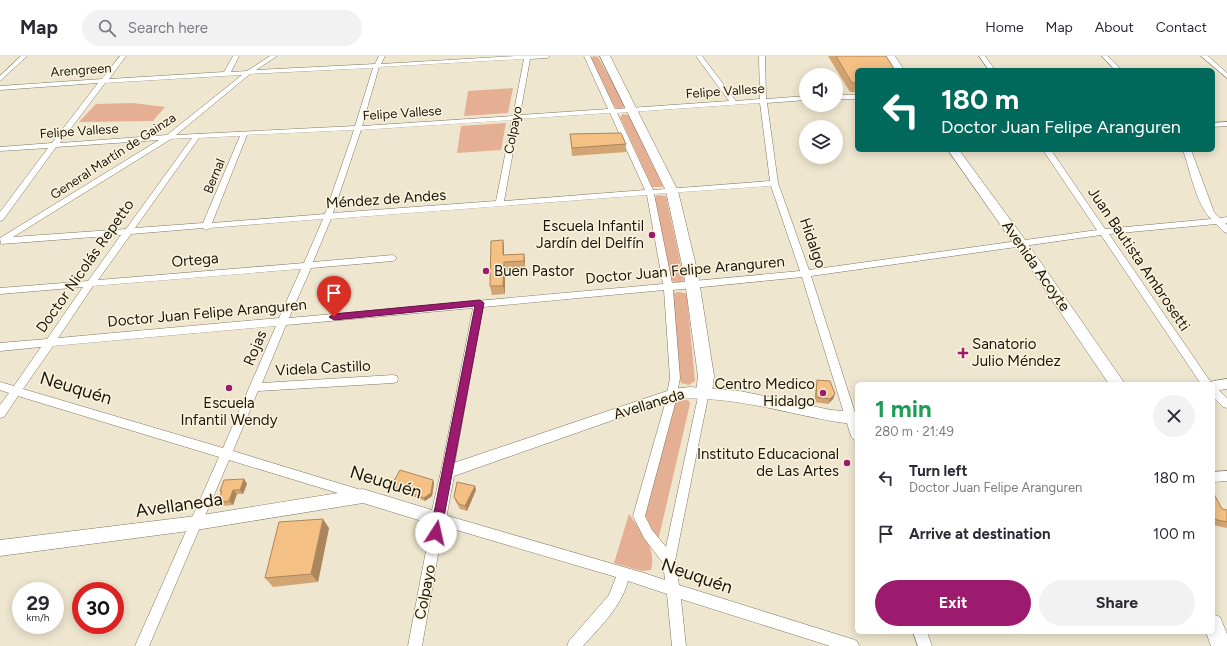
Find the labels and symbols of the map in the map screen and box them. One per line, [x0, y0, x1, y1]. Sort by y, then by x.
street label: Arengreen [50, 60, 112, 80]
street label: Felipe Vallese [685, 81, 765, 101]
street label: Felipe Vallese [362, 103, 442, 123]
street label: Colpayo [501, 105, 525, 155]
street label: General Martín de Gainza [47, 110, 179, 202]
street label: Felipe Vallese [39, 121, 119, 141]
street label: Bernal [200, 156, 228, 196]
street label: Juan Bautista Ambrosetti [1084, 184, 1194, 334]
street label: Méndez de Andes [325, 186, 447, 212]
street label: Doctor Nicolás Repetto [32, 196, 138, 336]
street label: Hidalgo [796, 215, 830, 271]
place label: Escuela Infantil Jardín del Delfín [536, 217, 644, 252]
street label: Avenida Acoyte [998, 217, 1074, 315]
marker: Escuela Infantil Jardín del Delfín [647, 230, 657, 240]
street label: Ortega [171, 249, 219, 271]
street label: Doctor Juan Felipe Aranguren [585, 252, 785, 288]
place label: Buen Pastor [494, 262, 574, 280]
marker: Buen Pastor [481, 266, 491, 276]
pin [317, 276, 351, 317]
street label: Doctor Juan Felipe Aranguren [107, 295, 307, 331]
street label: Rojas [240, 328, 270, 368]
place label: Sanatorio Julio Méndez [972, 335, 1061, 370]
marker: Sanatorio Julio Méndez [957, 347, 969, 359]
street label: Videla Castillo [275, 356, 371, 379]
street label: Neuquén [37, 367, 115, 409]
place label: Centro Medico Hidalgo [715, 375, 815, 410]
marker: Escuela Infantil Wendy [224, 383, 234, 393]
street label: Avellaneda [611, 385, 687, 423]
marker: Centro Medico Hidalgo [818, 388, 828, 398]
place label: Escuela Infantil Wendy [180, 394, 278, 429]
place label: Instituto Educacional de Las Artes [697, 445, 839, 480]
marker: Instituto Educacional de Las Artes [842, 458, 852, 468]
street label: Neuquén [347, 461, 425, 503]
street label: Avellaneda [134, 488, 224, 522]
position arrow [415, 512, 457, 554]
street label: Neuquén [658, 554, 736, 598]
street label: Colpayo [411, 563, 439, 621]
speed limit sign: 30 [72, 582, 124, 634]

